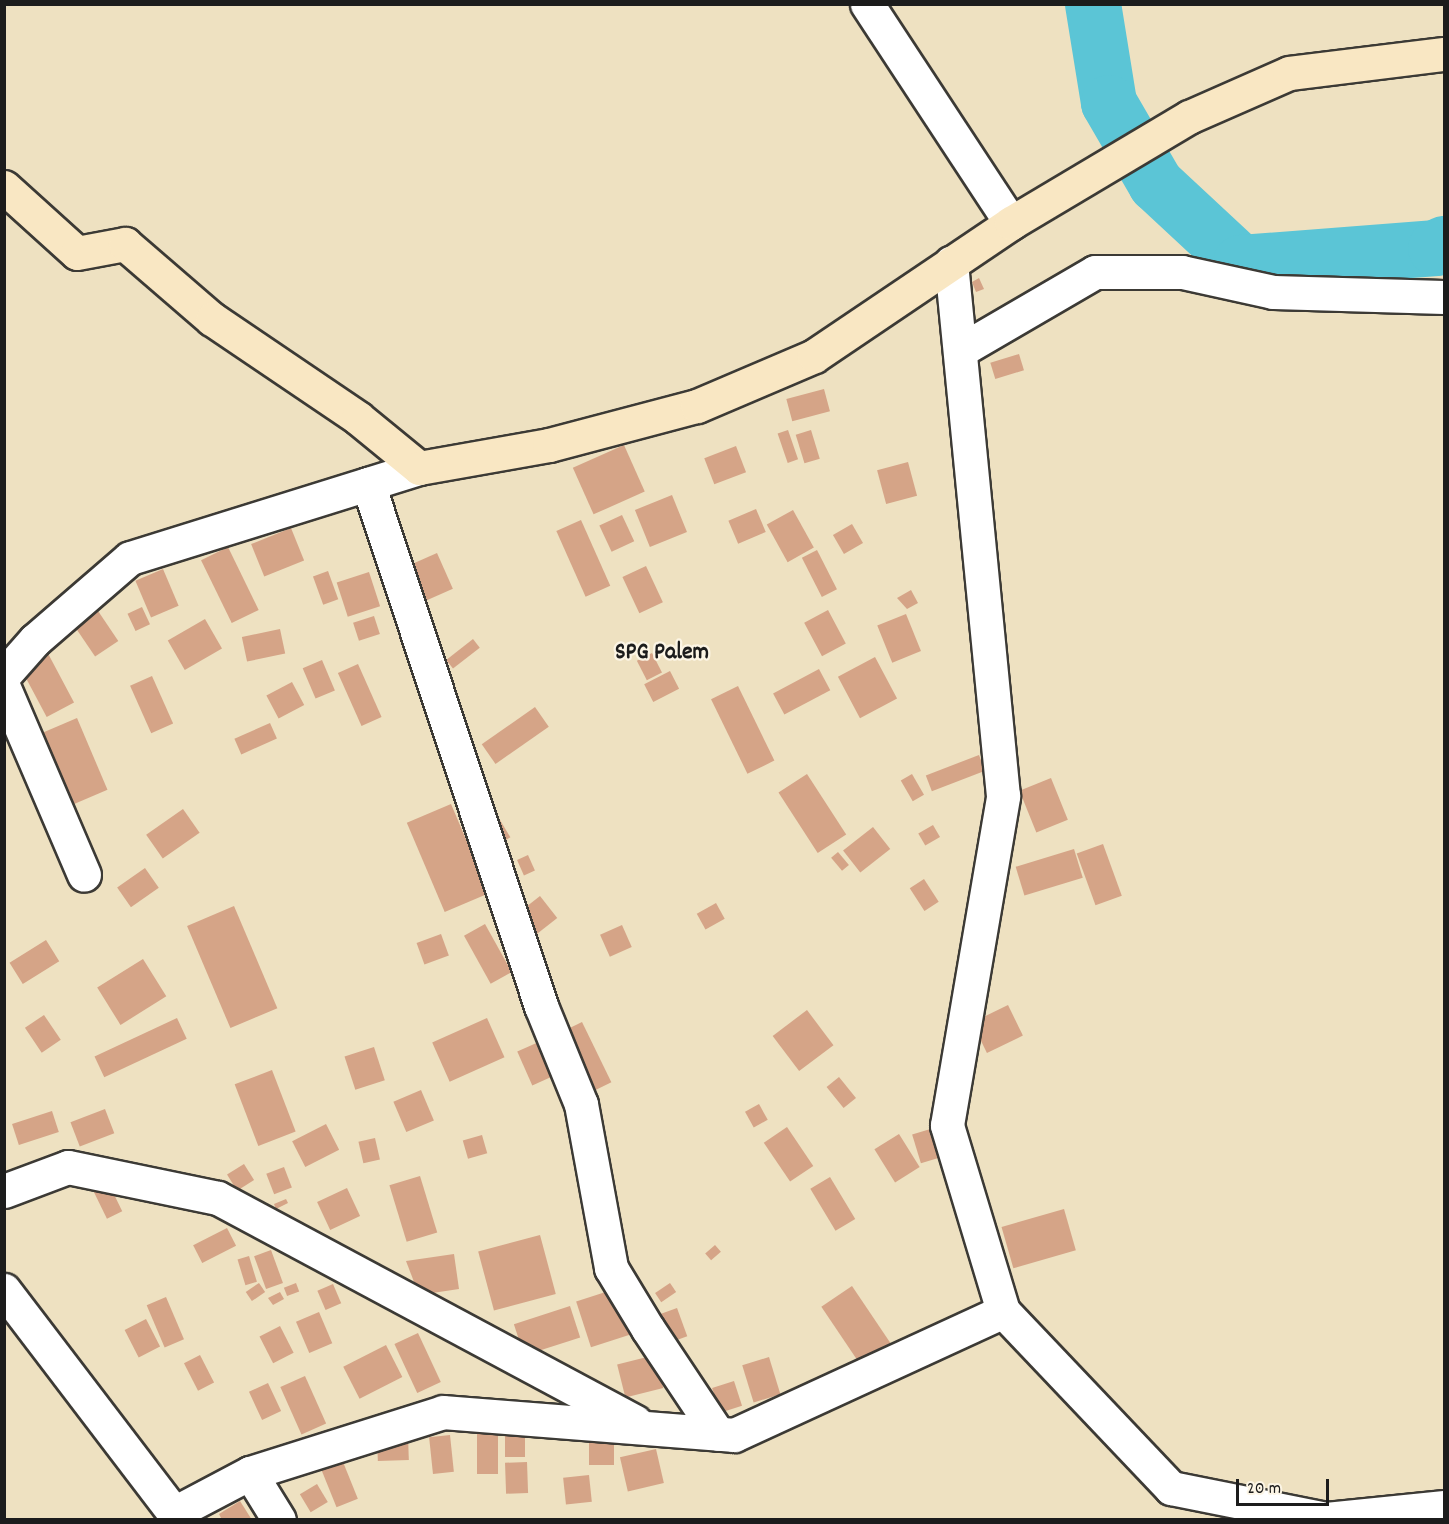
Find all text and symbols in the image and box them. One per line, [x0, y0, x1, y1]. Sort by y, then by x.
district label: SPG Palem [615, 640, 709, 668]
scale bar [1239, 1467, 1332, 1505]
text: 20 m [1247, 1477, 1281, 1502]

